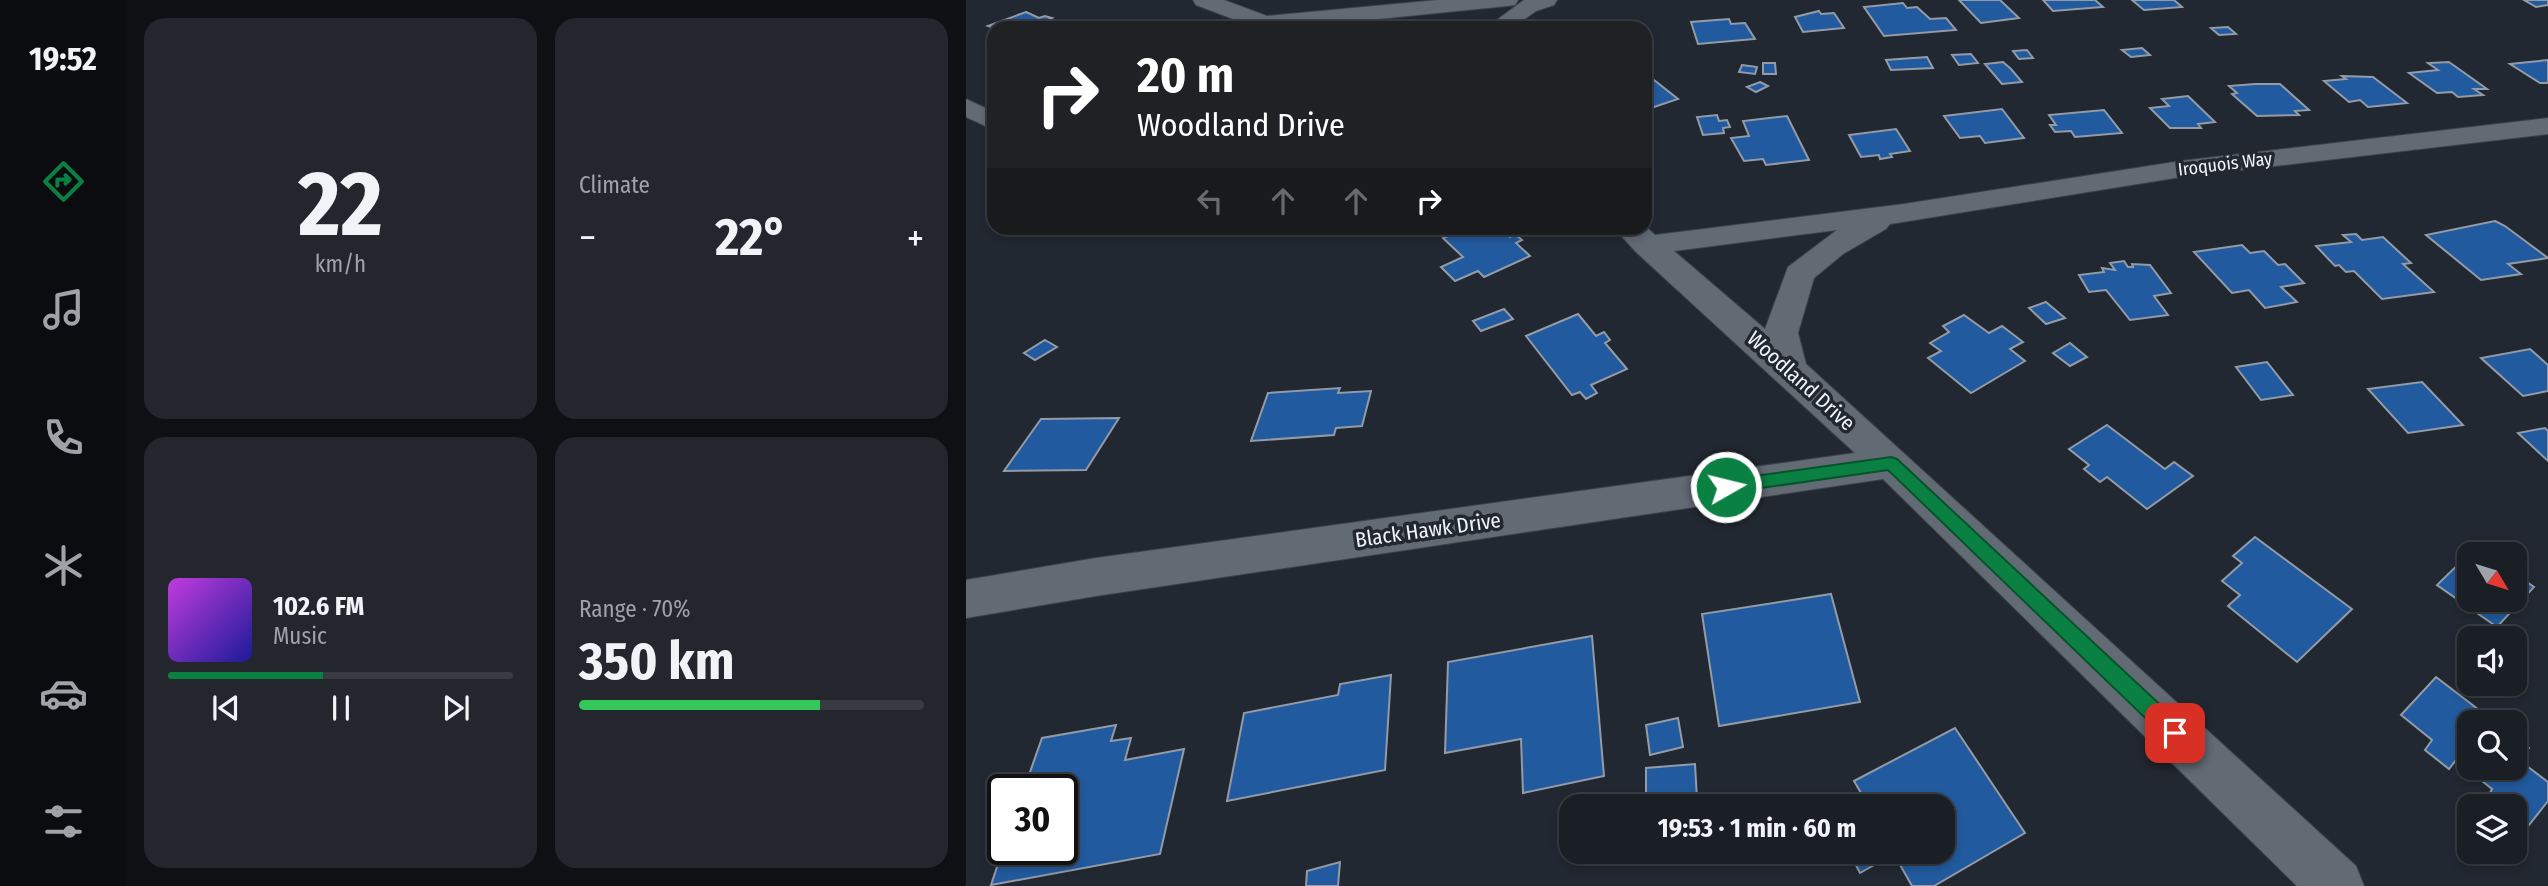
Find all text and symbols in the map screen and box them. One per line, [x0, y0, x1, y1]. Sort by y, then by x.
text: 19:52 [29, 40, 97, 78]
text: 20 m [1137, 46, 1234, 105]
icon: right [1022, 49, 1113, 140]
text: Woodland Drive [1137, 106, 1345, 144]
street label: Iroquois Way [2177, 147, 2273, 181]
text: 22 [298, 150, 383, 259]
icon: directions [39, 157, 88, 206]
text: Climate [579, 171, 650, 199]
icon: left [1191, 182, 1229, 220]
icon: ahead [1264, 182, 1302, 220]
icon: ahead [1337, 182, 1375, 220]
icon: right [1410, 182, 1448, 220]
text: 22° [715, 206, 788, 269]
text: − [579, 215, 596, 261]
text: + [907, 215, 924, 261]
text: km/h [315, 250, 366, 278]
icon: music [39, 285, 88, 334]
street label: Woodland Drive [1742, 326, 1860, 436]
icon: phone [39, 413, 88, 462]
position arrow [1689, 450, 1763, 524]
street label: Black Hawk Drive [1354, 507, 1502, 553]
icon: climate [39, 541, 88, 590]
north arrow [2457, 542, 2527, 612]
map controls [2457, 542, 2527, 864]
text: 102.6 FM [273, 591, 364, 622]
text: Range · 70% [579, 595, 690, 623]
text: Music [273, 622, 327, 650]
button: sound [2457, 626, 2527, 696]
text: 350 km [579, 630, 734, 693]
icon: car [39, 669, 88, 718]
icon: previous [207, 689, 245, 727]
icon: pause [322, 689, 360, 727]
icon: next [437, 689, 475, 727]
pin [2145, 703, 2205, 763]
button: search [2457, 710, 2527, 780]
icon: arrive [2156, 714, 2194, 752]
speed limit sign: 30 [987, 774, 1078, 865]
button: layers [2457, 794, 2527, 864]
icon: filters [39, 797, 88, 846]
text: 19:53 · 1 min · 60 m [1658, 813, 1856, 844]

